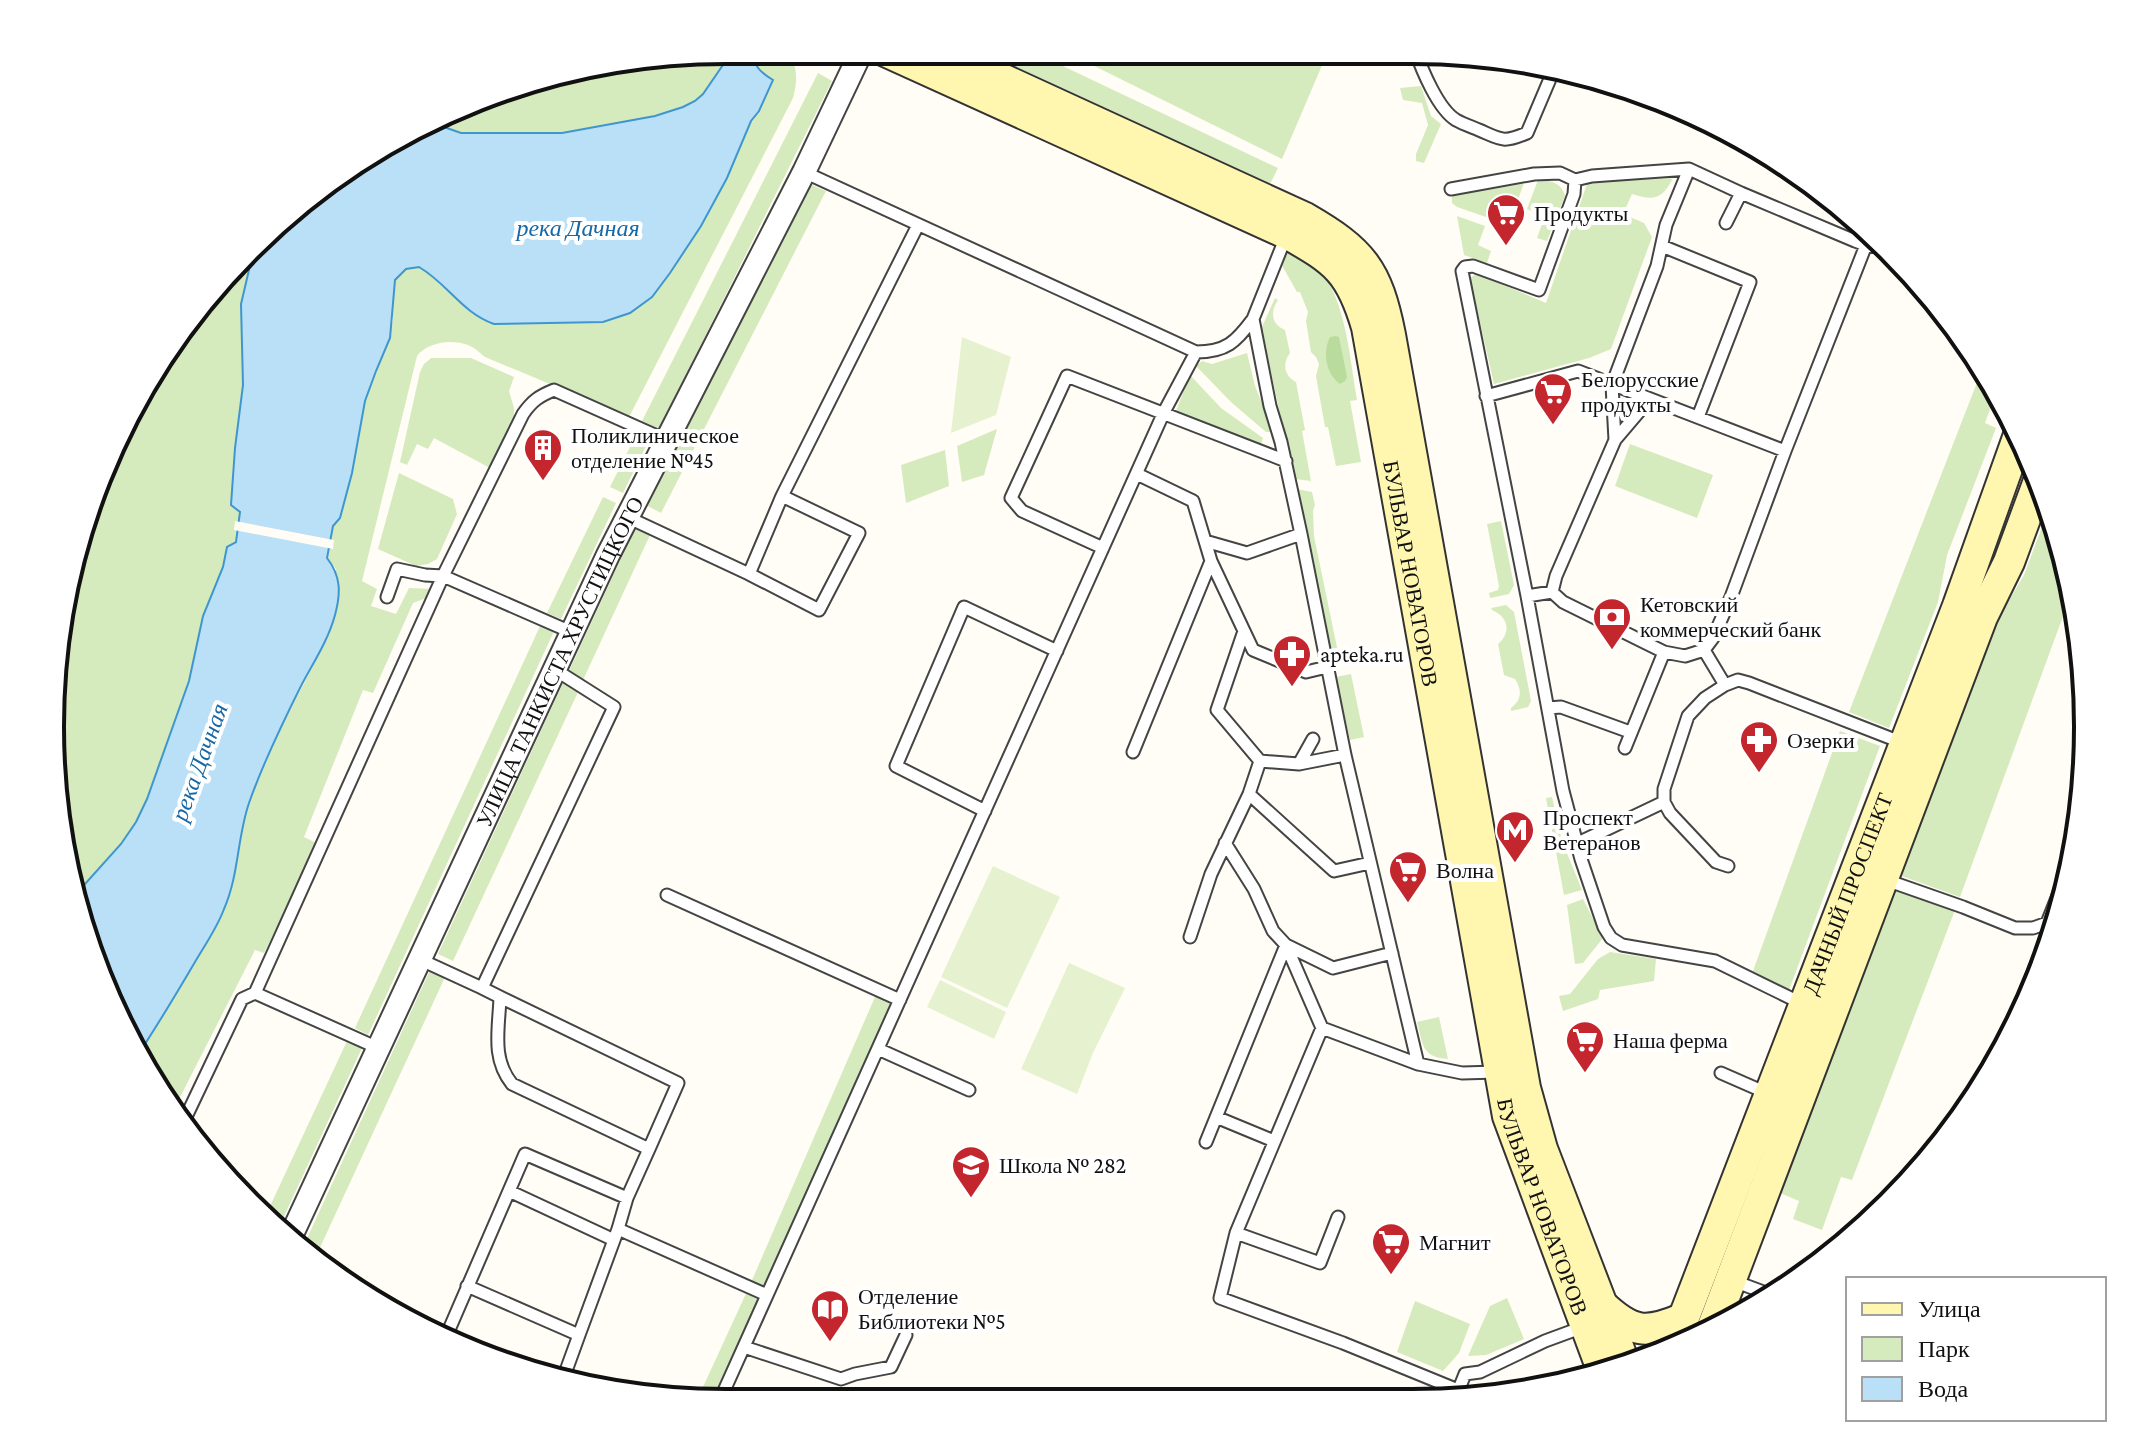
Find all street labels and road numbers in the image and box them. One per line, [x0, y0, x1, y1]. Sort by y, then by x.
street label: БУЛЬВАР НОВАТОРОВ [1379, 458, 1443, 688]
street label: УЛИЦА ТАНКИСТА ХРУСТИЦКОГО [471, 492, 648, 831]
street label: ДАЧНЫЙ ПРОСПЕКТ [1797, 789, 1897, 998]
street label: БУЛЬВАР НОВАТОРОВ [1493, 1096, 1593, 1319]

